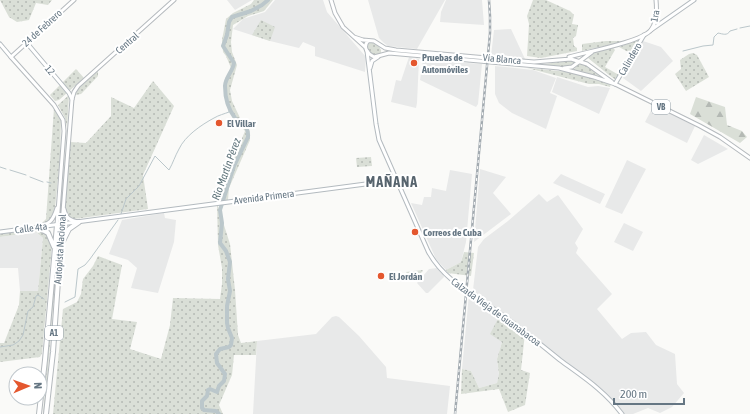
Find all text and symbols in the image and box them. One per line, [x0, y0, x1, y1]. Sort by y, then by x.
street label: 24 de Febrero [20, 7, 64, 49]
street label: 1ra [648, 9, 662, 23]
street label: Central [113, 30, 141, 56]
street label: Calindero [616, 40, 644, 77]
place label: Pruebas de Automóviles [421, 52, 469, 75]
street label: Vía Blanca [482, 52, 522, 66]
marker: Pruebas de Automóviles [409, 58, 419, 68]
street label: 12 [43, 63, 57, 77]
road number: VB [652, 100, 670, 114]
marker: El Villar [214, 118, 224, 128]
place label: El Villar [227, 118, 256, 129]
water label: Río Martín Pérez [209, 136, 243, 202]
district label: MAÑANA [366, 173, 418, 190]
street label: Avenida Primera [233, 188, 295, 206]
street label: Autopista Nacional [52, 213, 68, 284]
street label: Calle 4ta [14, 221, 48, 235]
marker: Correos de Cuba [410, 227, 420, 237]
place label: Correos de Cuba [423, 227, 482, 238]
marker: El Jordán [376, 271, 386, 281]
place label: El Jordán [389, 271, 423, 282]
street label: Calzada Vieja de Guanabacoa [449, 276, 543, 348]
road number: A1 [45, 326, 63, 340]
north arrow [8, 366, 48, 406]
scale bar [614, 380, 684, 406]
text: N [32, 382, 44, 389]
text: 200 m [620, 387, 647, 401]

